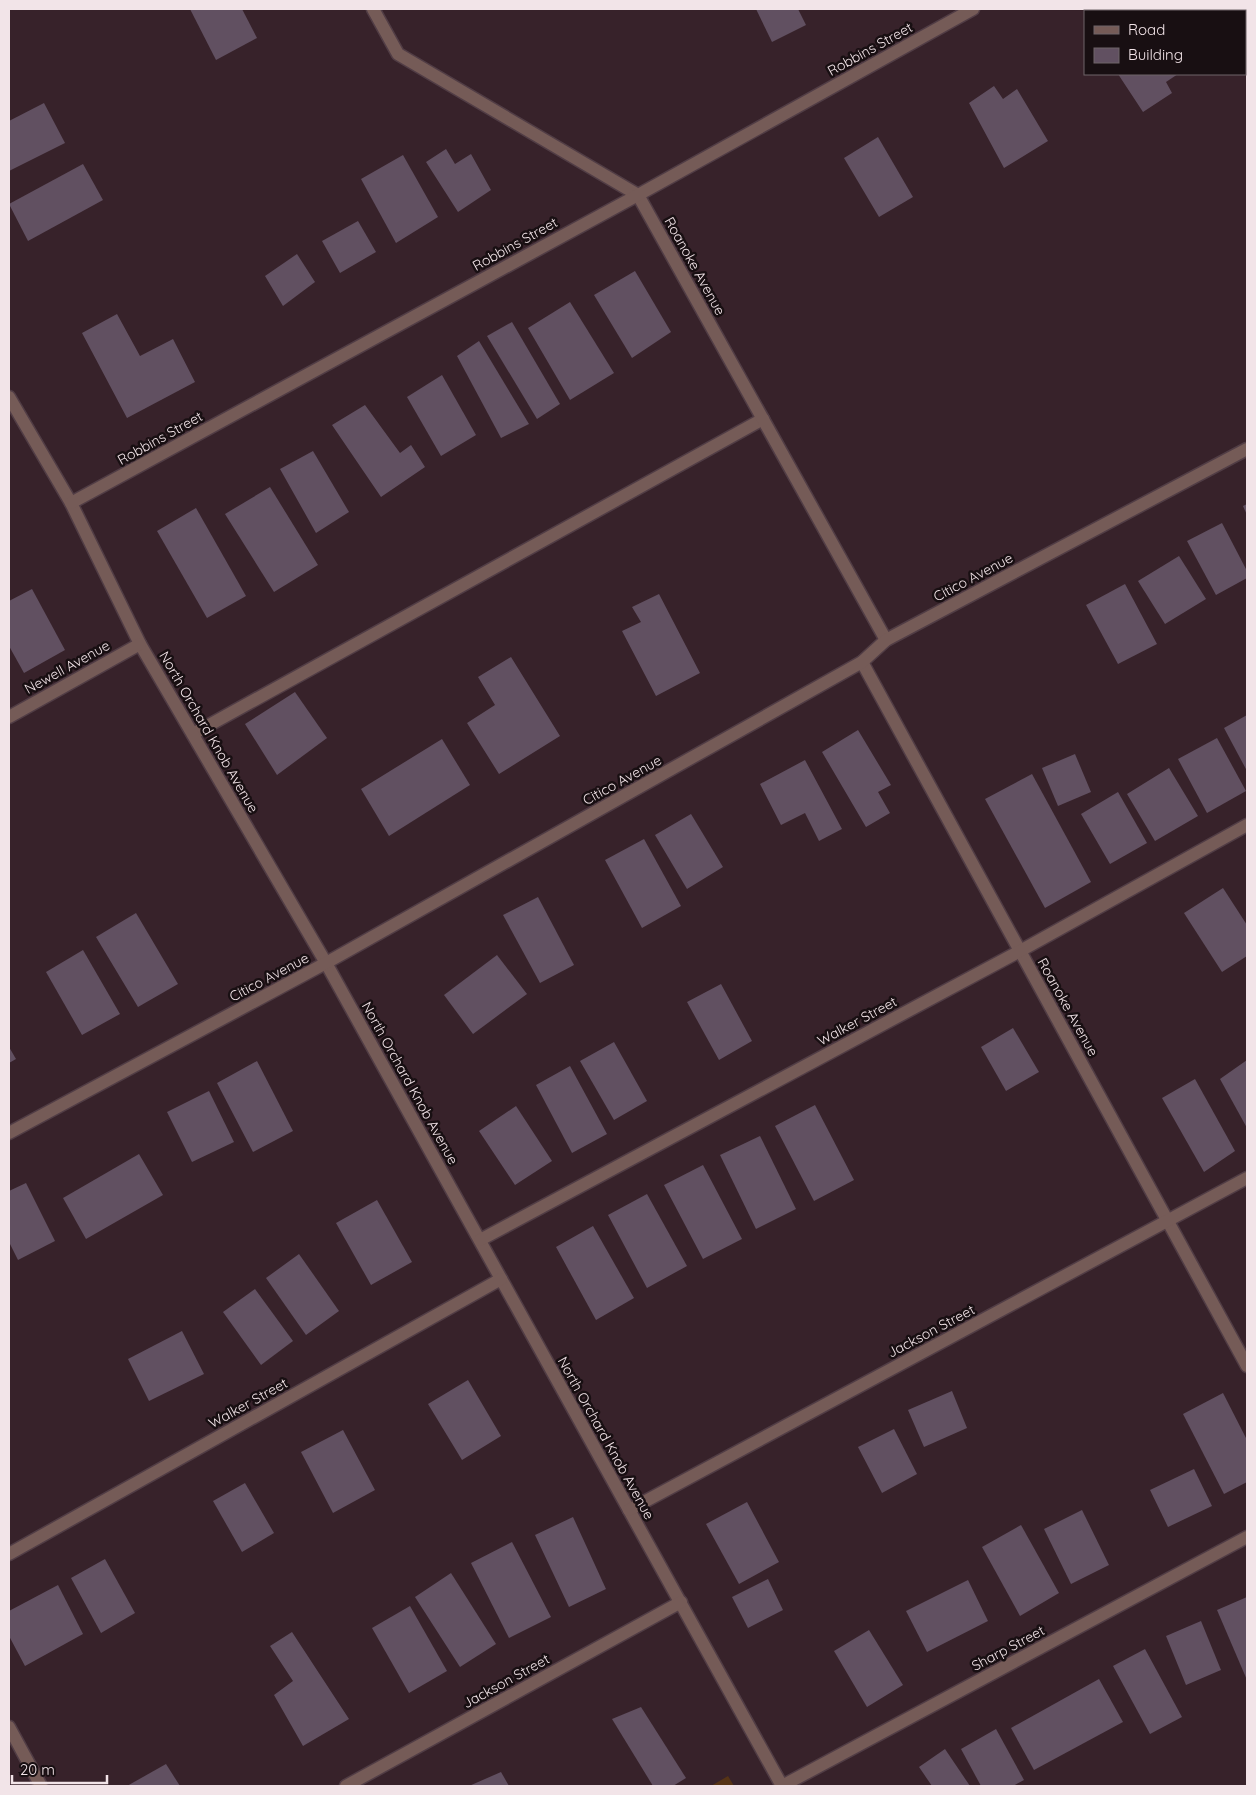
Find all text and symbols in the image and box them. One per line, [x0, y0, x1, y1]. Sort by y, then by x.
legend [1084, 10, 1246, 75]
street label: Robbins Street [824, 18, 916, 80]
text: Road [1128, 20, 1165, 39]
text: Building [1128, 45, 1183, 64]
street label: Robbins Street [469, 213, 561, 275]
street label: Roanoke Avenue [661, 214, 729, 318]
street label: Robbins Street [114, 407, 206, 469]
street label: Citico Avenue [930, 549, 1016, 605]
street label: Newell Avenue [21, 636, 113, 698]
street label: North Orchard Knob Avenue [155, 648, 263, 816]
street label: Citico Avenue [579, 751, 665, 809]
street label: Citico Avenue [226, 949, 312, 1005]
street label: Roanoke Avenue [1034, 955, 1102, 1059]
street label: Walker Street [814, 992, 900, 1050]
street label: North Orchard Knob Avenue [358, 998, 462, 1168]
street label: Jackson Street [884, 1300, 978, 1362]
street label: North Orchard Knob Avenue [554, 1353, 658, 1523]
street label: Walker Street [205, 1374, 291, 1432]
street label: Sharp Street [968, 1621, 1048, 1675]
street label: Jackson Street [459, 1650, 553, 1712]
scale bar [12, 1752, 108, 1784]
text: 20 m [20, 1760, 55, 1779]

